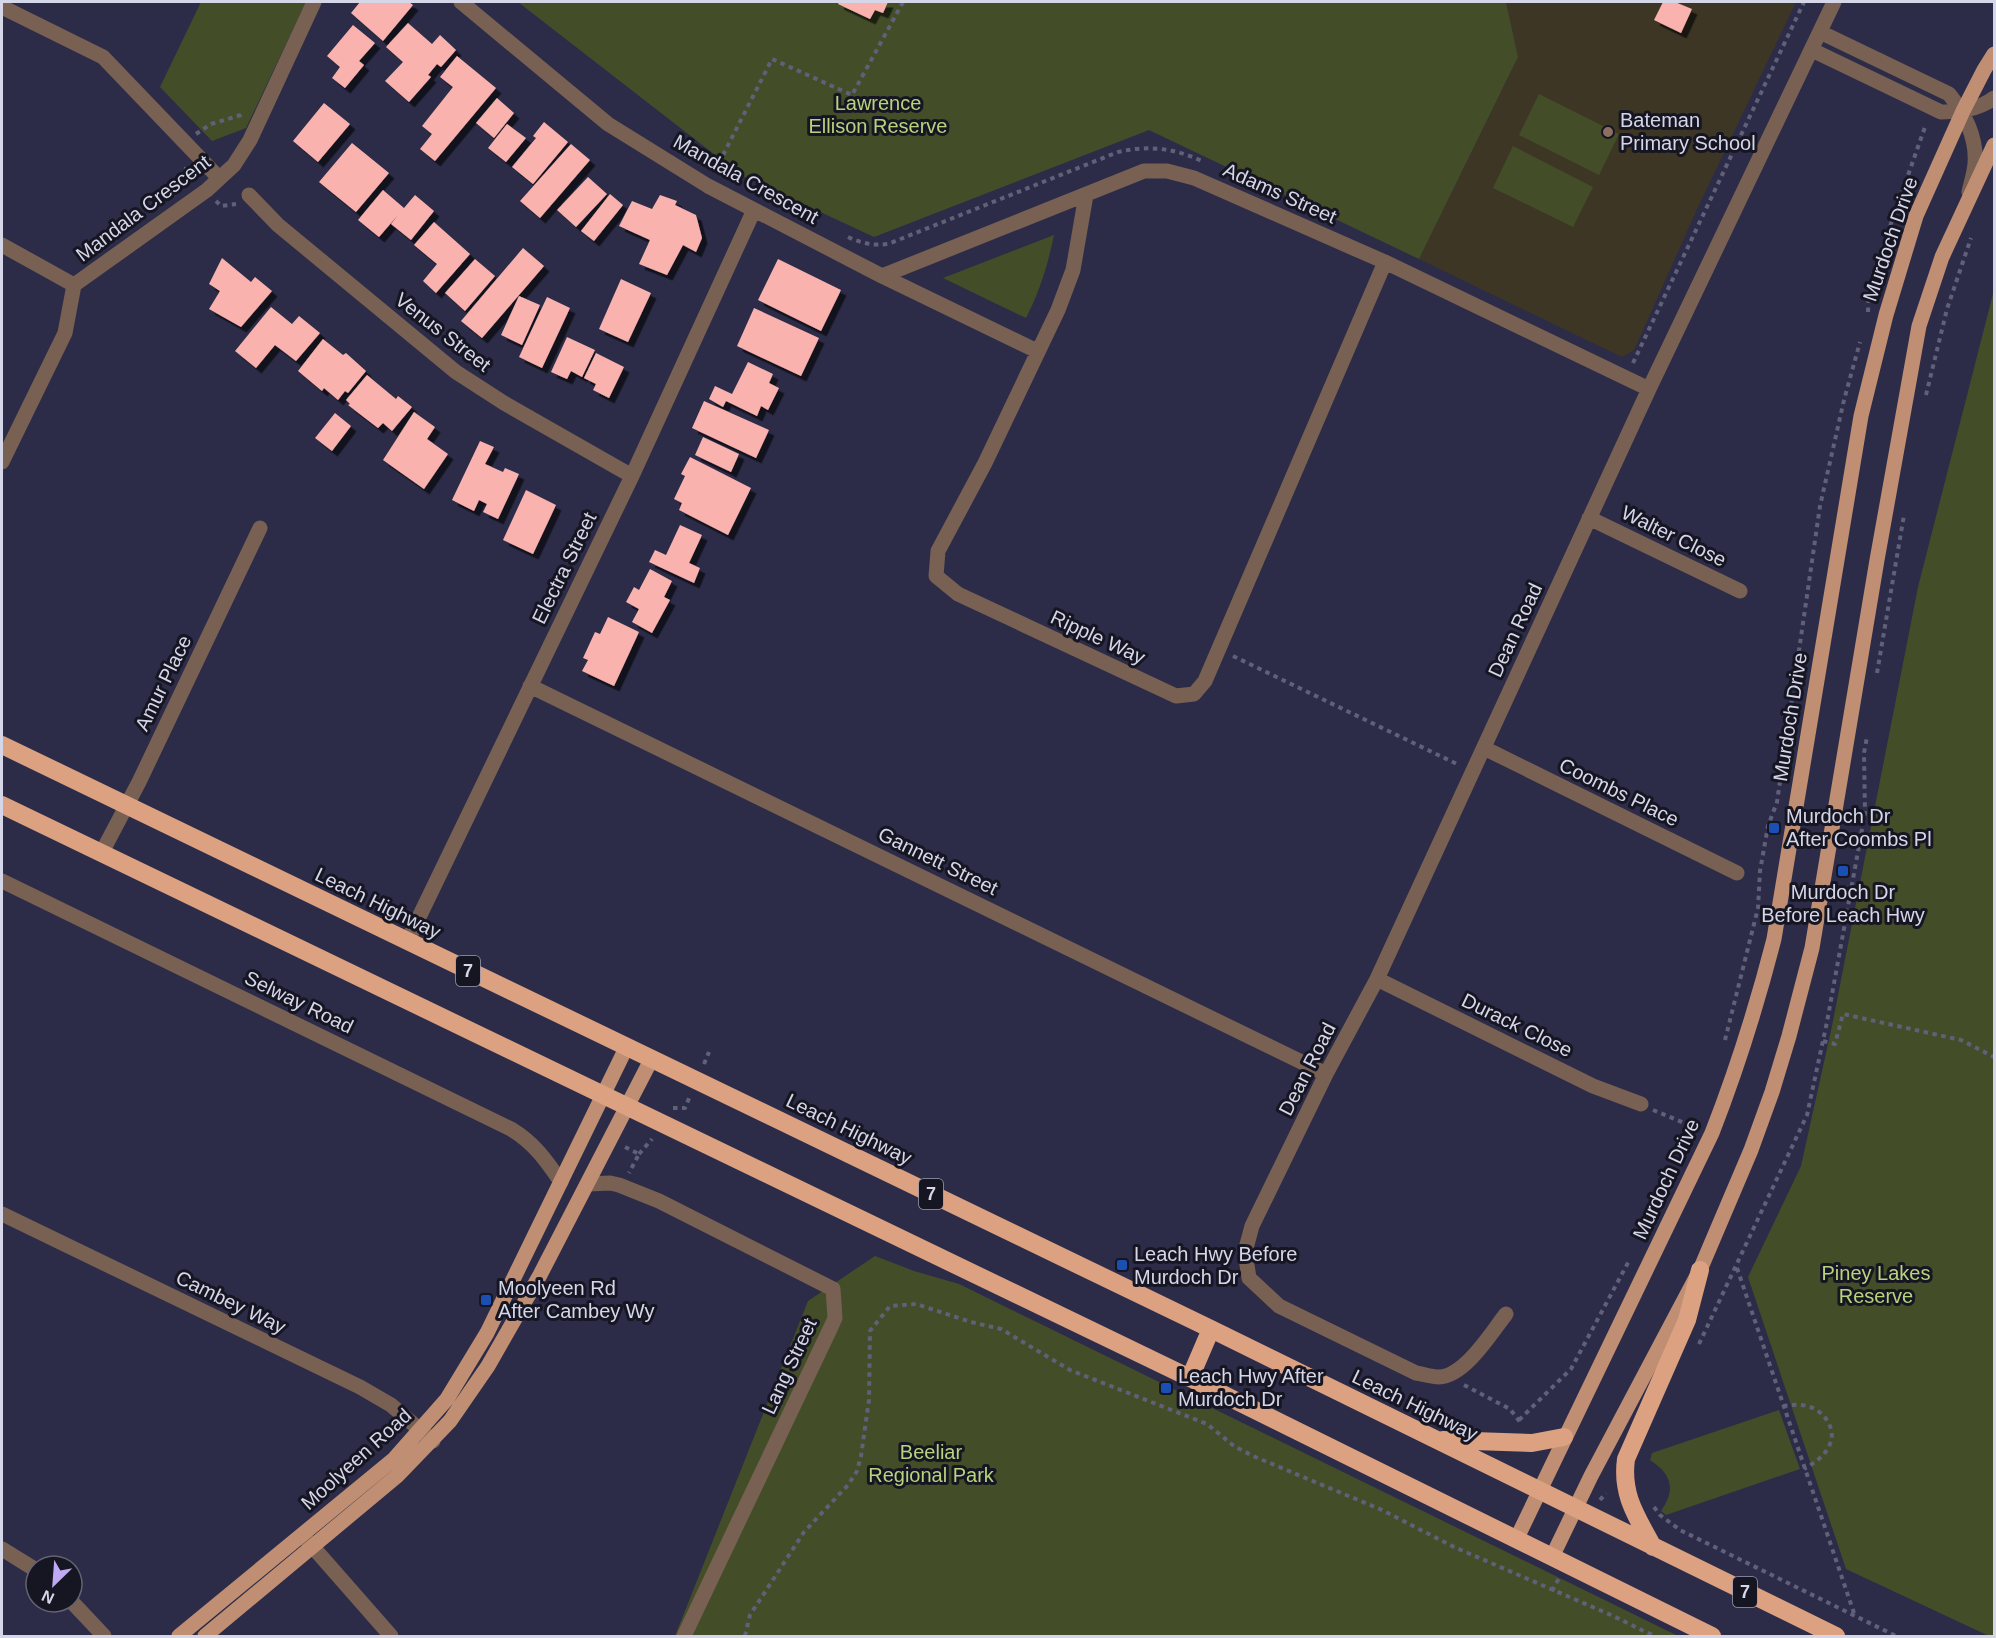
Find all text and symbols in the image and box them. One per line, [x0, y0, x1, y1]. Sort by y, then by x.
park label: Lawrence Ellison Reserve [809, 92, 947, 137]
place label: Bateman Primary School [1620, 109, 1756, 154]
marker: Bateman Primary School [1601, 125, 1615, 139]
street label: Mandala Crescent [670, 130, 823, 228]
street label: Mandala Crescent [72, 150, 215, 266]
street label: Adams Street [1220, 158, 1340, 228]
street label: Murdoch Drive [1858, 174, 1922, 304]
street label: Venus Street [391, 288, 495, 376]
street label: Walter Close [1618, 501, 1730, 571]
street label: Electra Street [528, 508, 601, 627]
street label: Dean Road [1484, 579, 1546, 681]
street label: Ripple Way [1047, 606, 1149, 668]
street label: Amur Place [130, 632, 196, 734]
street label: Murdoch Drive [1769, 651, 1811, 783]
street label: Coombs Place [1556, 754, 1682, 830]
place label: Murdoch Dr After Coombs Pl [1786, 805, 1932, 850]
marker: Murdoch Dr After Coombs Pl [1767, 821, 1781, 835]
street label: Gannett Street [875, 823, 1002, 900]
street label: Leach Highway [312, 863, 444, 943]
marker: Murdoch Dr Before Leach Hwy [1836, 864, 1850, 878]
place label: Murdoch Dr Before Leach Hwy [1761, 881, 1925, 926]
road number: 7 [456, 956, 480, 986]
street label: Selway Road [241, 966, 357, 1038]
street label: Durack Close [1458, 989, 1576, 1061]
street label: Dean Road [1274, 1019, 1340, 1119]
street label: Leach Highway [783, 1089, 915, 1169]
street label: Murdoch Drive [1629, 1115, 1703, 1243]
road number: 7 [919, 1179, 943, 1209]
place label: Leach Hwy Before Murdoch Dr [1134, 1243, 1297, 1288]
marker: Leach Hwy Before Murdoch Dr [1115, 1258, 1129, 1272]
park label: Piney Lakes Reserve [1822, 1262, 1930, 1307]
street label: Cambey Way [173, 1266, 289, 1338]
place label: Moolyeen Rd After Cambey Wy [498, 1277, 655, 1322]
marker: Moolyeen Rd After Cambey Wy [479, 1293, 493, 1307]
street label: Lang Street [757, 1314, 821, 1418]
place label: Leach Hwy After Murdoch Dr [1178, 1365, 1324, 1410]
street label: Leach Highway [1349, 1365, 1481, 1445]
marker: Leach Hwy After Murdoch Dr [1159, 1381, 1173, 1395]
street label: Moolyeen Road [297, 1404, 415, 1514]
park label: Beeliar Regional Park [868, 1441, 995, 1486]
north arrow [24, 1554, 84, 1614]
road number: 7 [1733, 1577, 1757, 1607]
text: N [39, 1587, 57, 1607]

